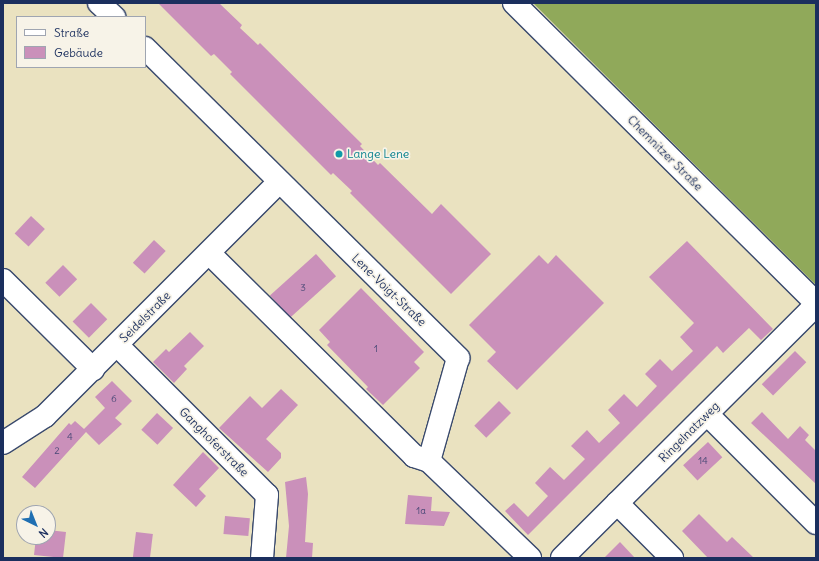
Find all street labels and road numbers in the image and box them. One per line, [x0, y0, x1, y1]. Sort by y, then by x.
street label: Chemnitzer Straße [624, 112, 706, 194]
street label: Lene-Voigt-Straße [349, 251, 429, 329]
street label: Seidelstraße [117, 289, 173, 345]
street label: Ringelnatzweg [656, 399, 722, 465]
street label: Ganghoferstraße [176, 404, 252, 480]

